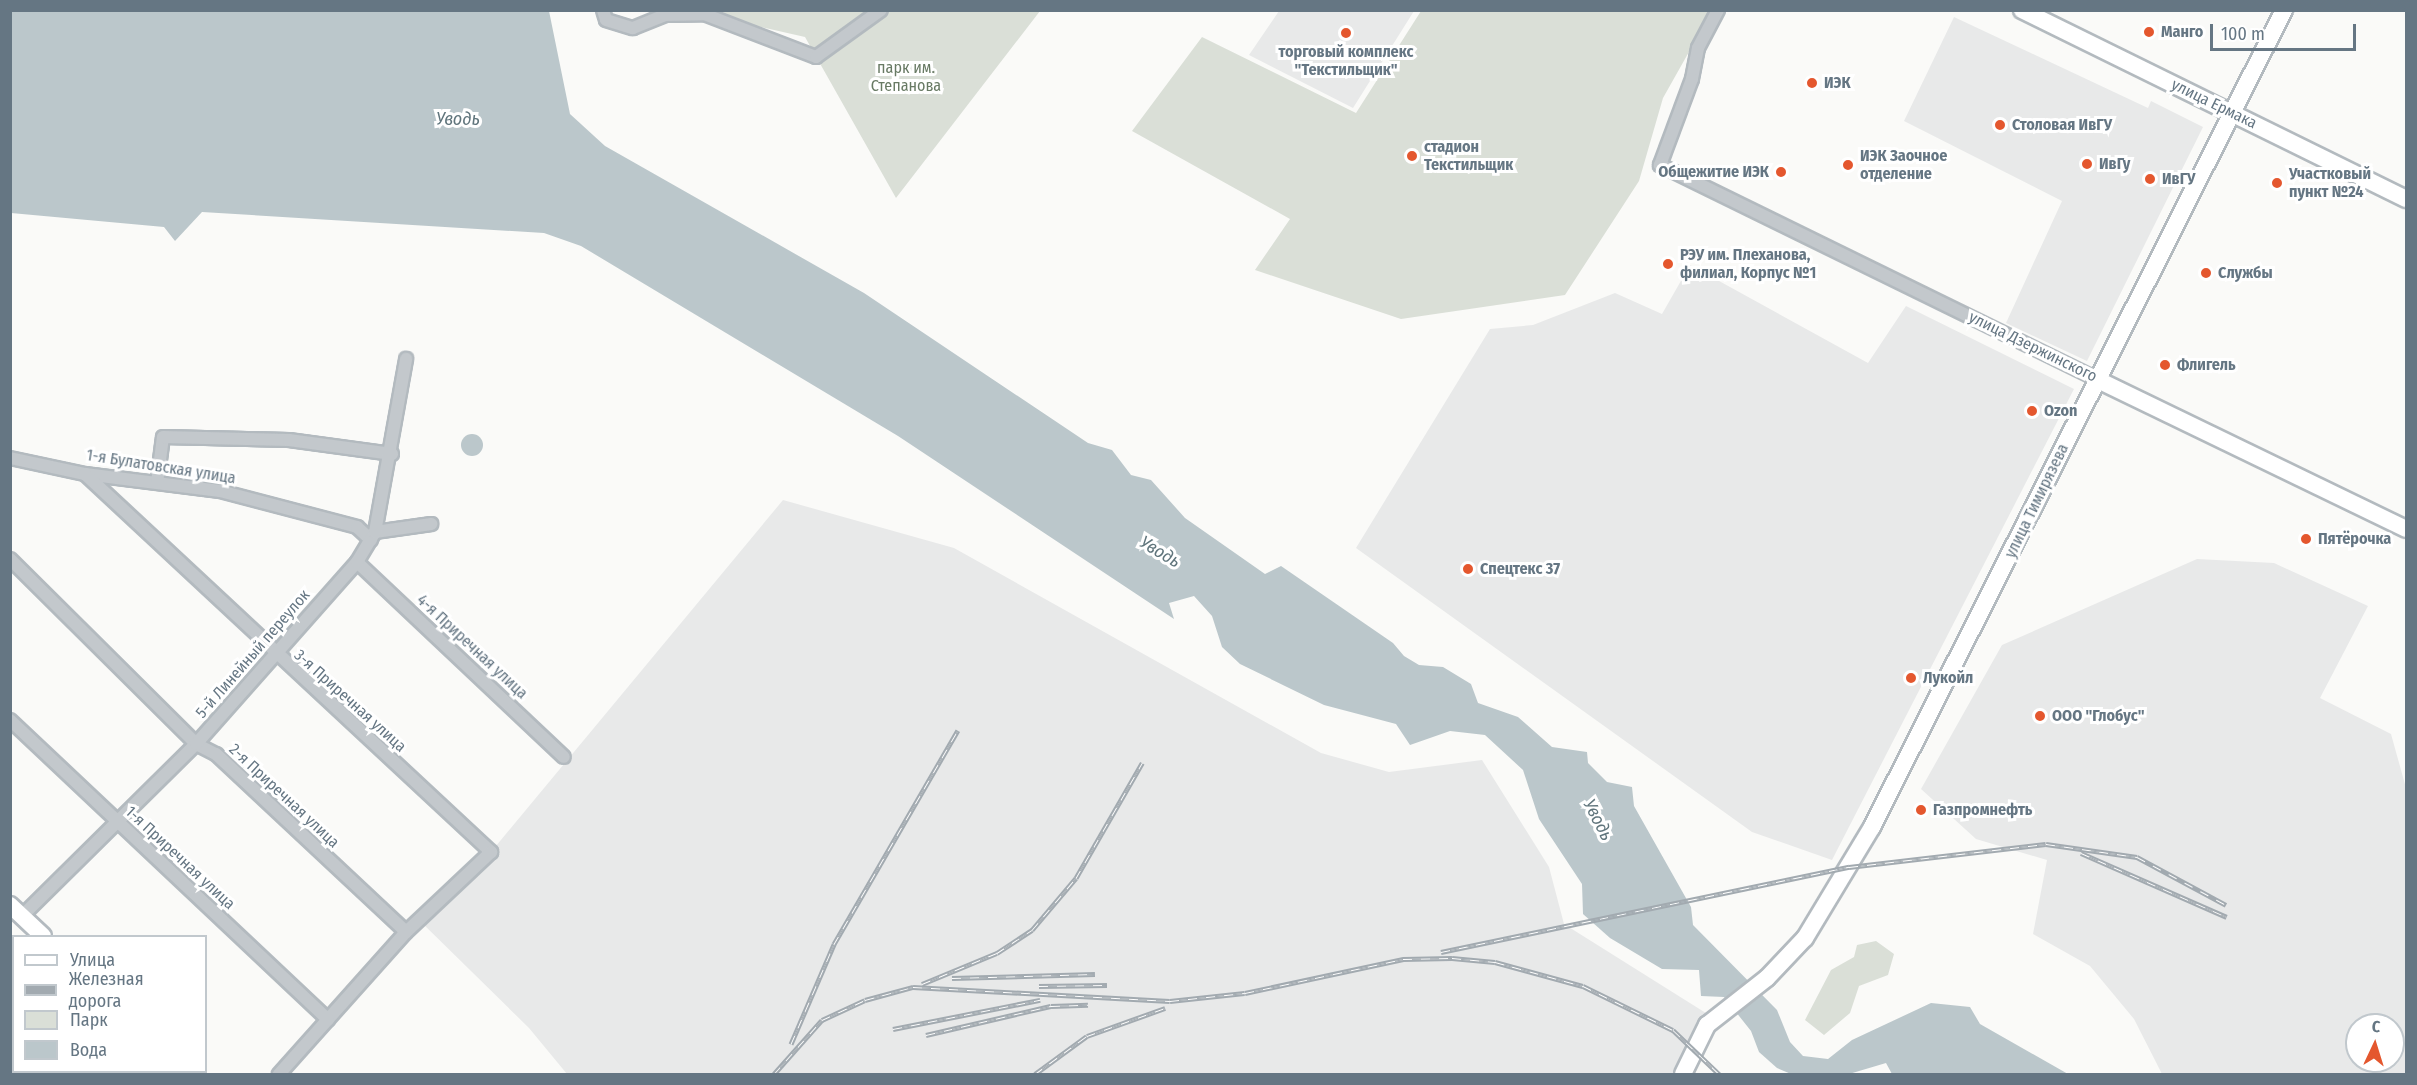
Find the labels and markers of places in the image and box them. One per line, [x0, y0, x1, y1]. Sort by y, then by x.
place label: Манго [2161, 22, 2203, 42]
marker: Манго [2142, 25, 2156, 39]
marker: торговый комплекс "Текстильщик" [1339, 26, 1353, 40]
place label: торговый комплекс "Текстильщик" [1278, 42, 1414, 80]
place label: ИЭК [1824, 73, 1851, 93]
marker: ИЭК [1805, 76, 1819, 90]
place label: Столовая ИвГУ [2012, 115, 2112, 135]
marker: Столовая ИвГУ [1993, 118, 2007, 132]
place label: стадион Текстильщик [1424, 137, 1513, 175]
place label: ИЭК Заочное отделение [1860, 146, 1947, 184]
marker: стадион Текстильщик [1405, 149, 1419, 163]
place label: ИвГу [2099, 154, 2130, 174]
marker: ИвГу [2080, 157, 2094, 171]
marker: ИЭК Заочное отделение [1841, 158, 1855, 172]
place label: Общежитие ИЭК [1658, 162, 1769, 182]
place label: Участковый пункт №24 [2289, 164, 2371, 202]
marker: Общежитие ИЭК [1774, 165, 1788, 179]
place label: ИвГУ [2162, 169, 2195, 189]
marker: ИвГУ [2143, 172, 2157, 186]
marker: Участковый пункт №24 [2270, 176, 2284, 190]
place label: РЭУ им. Плеханова, филиал, Корпус №1 [1680, 245, 1816, 283]
marker: РЭУ им. Плеханова, филиал, Корпус №1 [1661, 257, 1675, 271]
place label: Службы [2218, 263, 2273, 283]
marker: Службы [2199, 266, 2213, 280]
place label: Флигель [2177, 355, 2236, 375]
marker: Флигель [2158, 358, 2172, 372]
place label: Ozon [2044, 401, 2077, 421]
marker: Ozon [2025, 404, 2039, 418]
place label: Пятёрочка [2318, 529, 2391, 549]
marker: Пятёрочка [2299, 532, 2313, 546]
place label: Спецтекс 37 [1480, 559, 1560, 579]
marker: Спецтекс 37 [1461, 562, 1475, 576]
place label: Лукойл [1923, 668, 1973, 688]
marker: Лукойл [1904, 671, 1918, 685]
place label: ООО "Глобус" [2052, 706, 2144, 726]
marker: ООО "Глобус" [2033, 709, 2047, 723]
place label: Газпромнефть [1933, 800, 2032, 820]
marker: Газпромнефть [1914, 803, 1928, 817]

